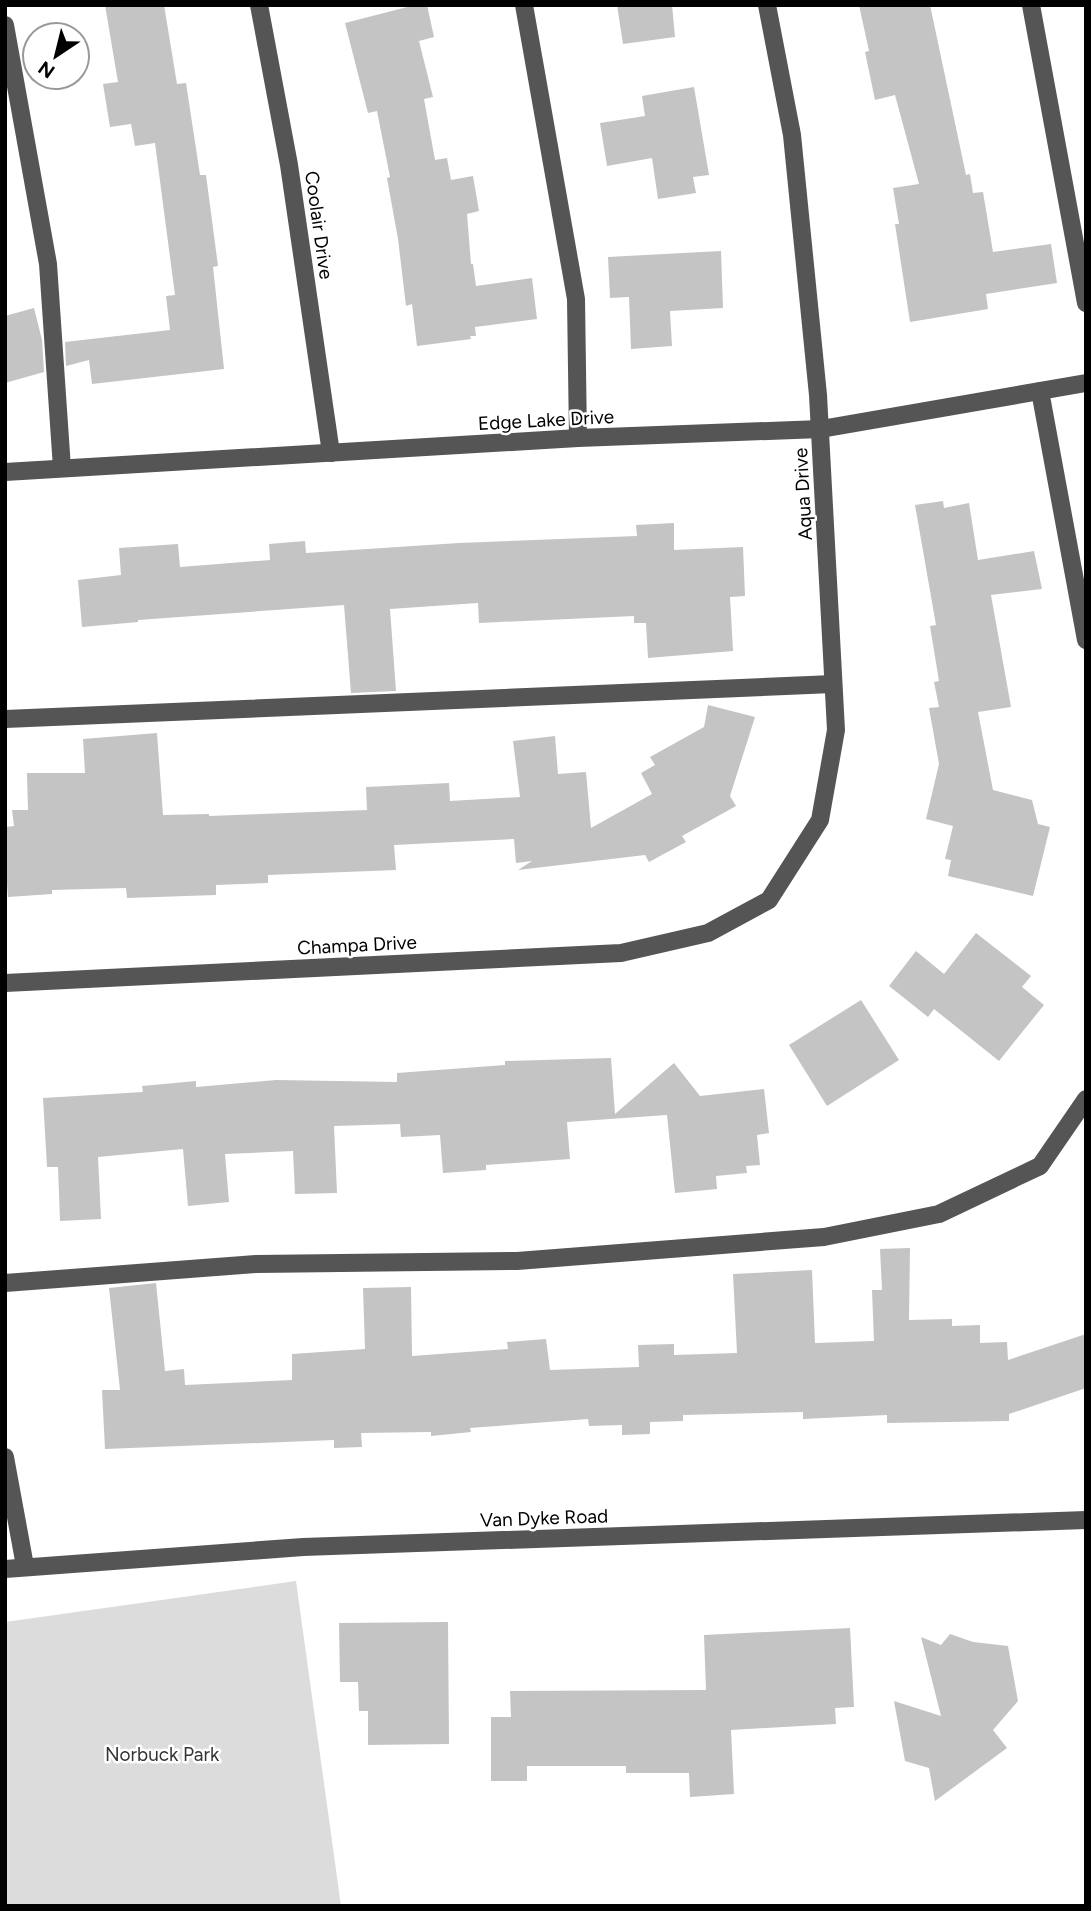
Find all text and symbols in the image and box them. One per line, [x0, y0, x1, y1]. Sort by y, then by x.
north arrow [21, 21, 91, 91]
text: N [34, 56, 59, 83]
street label: Coolair Drive [300, 169, 338, 281]
street label: Edge Lake Drive [477, 405, 615, 435]
street label: Aqua Drive [789, 447, 817, 541]
street label: Champa Drive [297, 930, 417, 960]
street label: Van Dyke Road [479, 1504, 609, 1532]
park label: Norbuck Park [105, 1743, 220, 1766]

